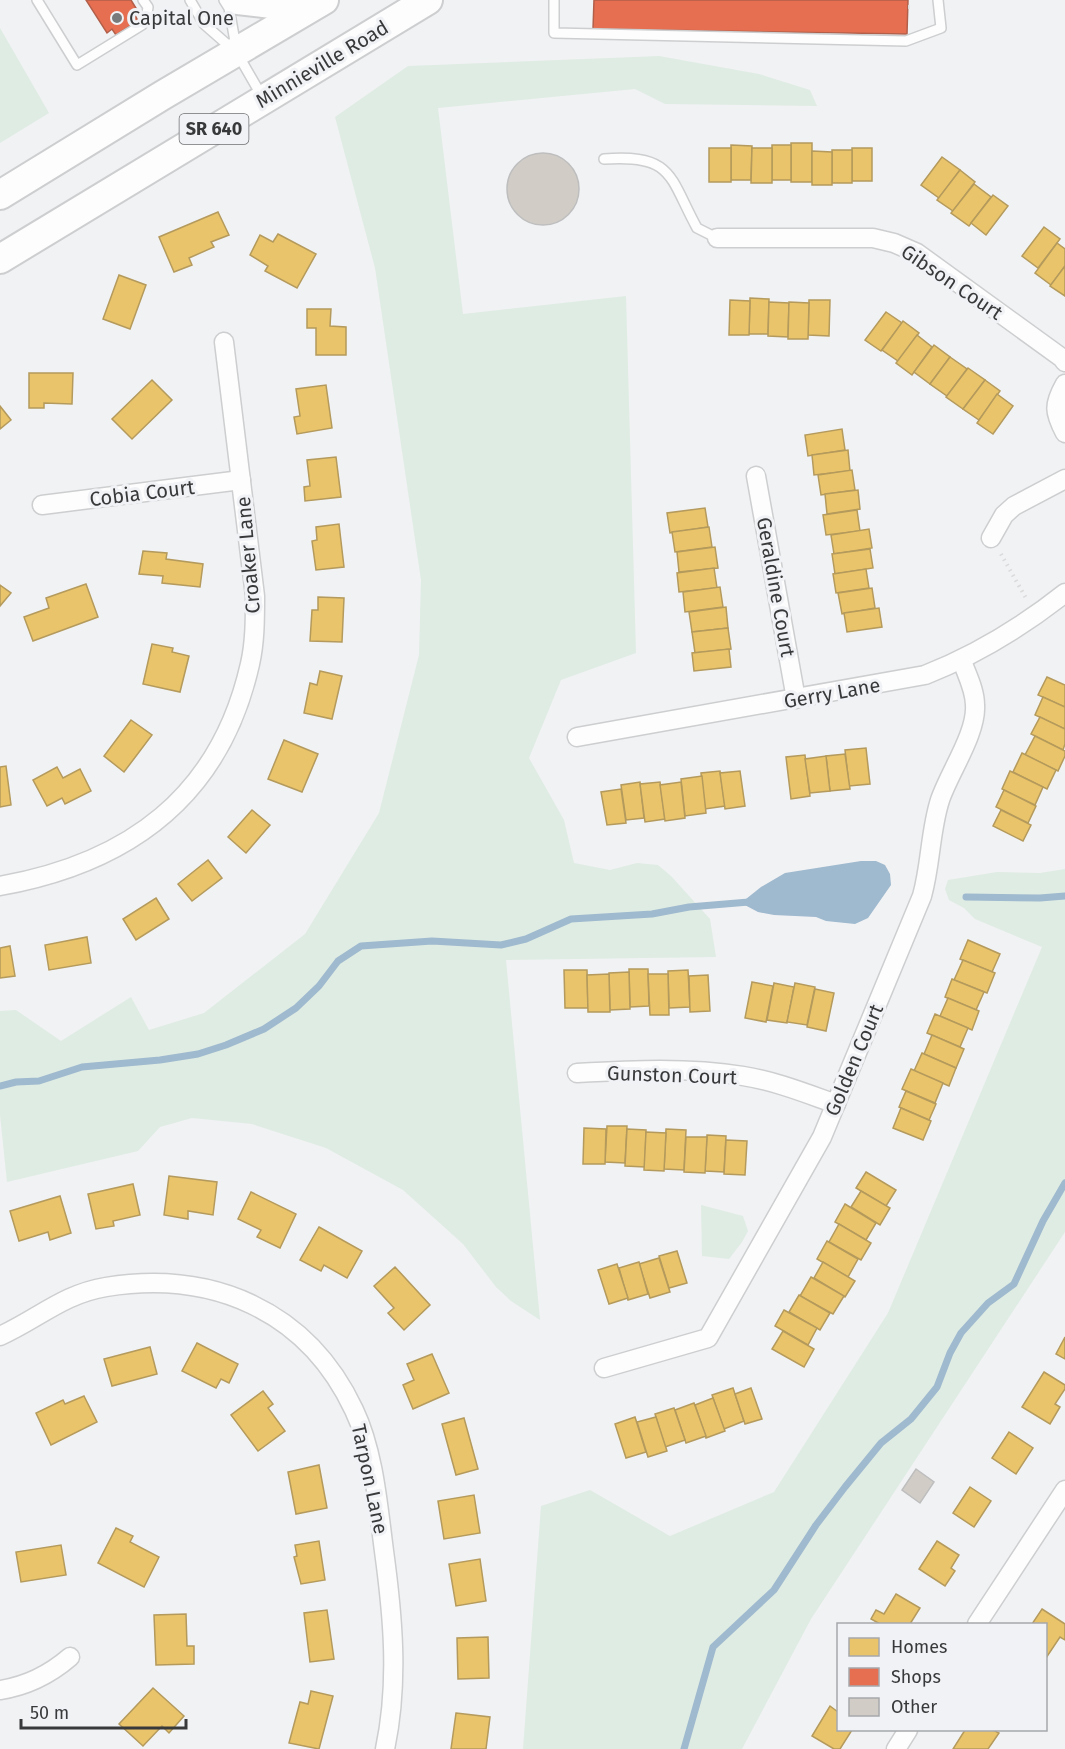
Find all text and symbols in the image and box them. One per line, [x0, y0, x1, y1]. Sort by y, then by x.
place label: Capital One [129, 6, 234, 30]
marker: Capital One [110, 11, 124, 25]
street label: Minnieville Road [251, 15, 393, 113]
road number: SR 640 [180, 114, 248, 144]
street label: Gibson Court [897, 239, 1008, 325]
street label: Cobia Court [88, 475, 196, 511]
street label: Croaker Lane [231, 495, 265, 615]
street label: Geraldine Court [752, 515, 800, 660]
street label: Gerry Lane [782, 673, 882, 713]
street label: Golden Court [820, 1000, 889, 1119]
street label: Gunston Court [607, 1061, 738, 1089]
street label: Tarpon Lane [347, 1422, 393, 1536]
legend [837, 1623, 1047, 1731]
text: Homes [891, 1636, 947, 1658]
text: Shops [891, 1666, 941, 1688]
scale bar [21, 1692, 186, 1730]
text: Other [891, 1696, 937, 1718]
text: 50 m [30, 1702, 69, 1724]

